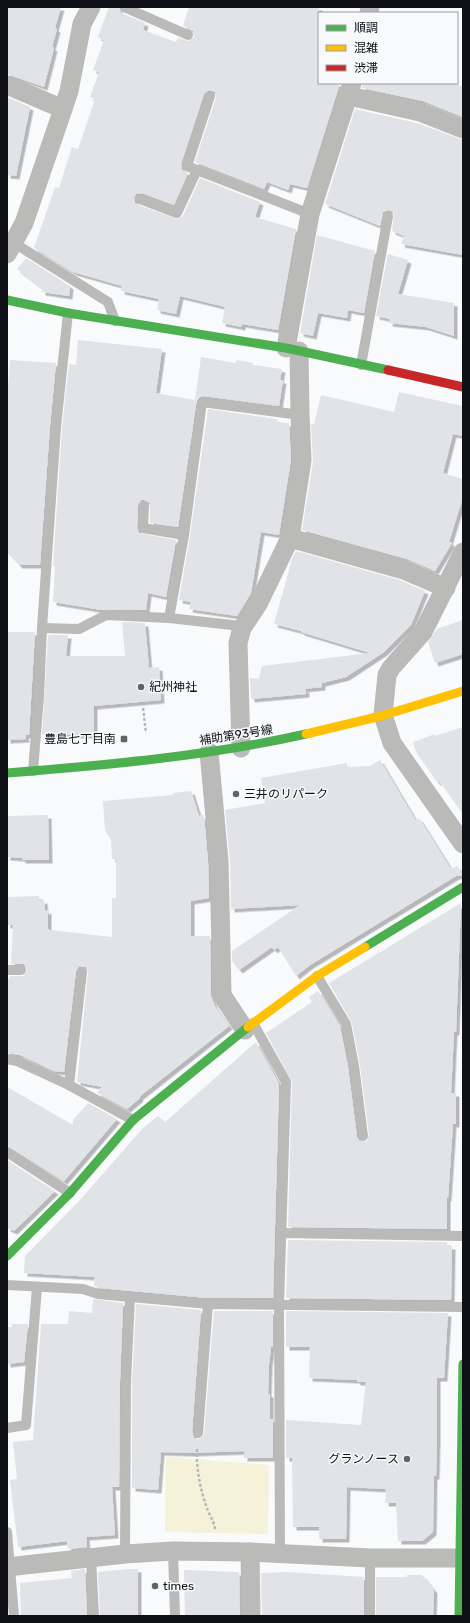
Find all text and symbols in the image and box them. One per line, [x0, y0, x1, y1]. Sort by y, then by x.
legend [318, 12, 458, 84]
text: 順調 [354, 21, 378, 35]
text: 混雑 [354, 41, 378, 55]
text: 渋滞 [354, 61, 378, 75]
place label: 紀州神社 [149, 680, 197, 694]
marker: 紀州神社 [136, 682, 146, 692]
street label: 補助第93号線 [198, 722, 274, 748]
place label: 豊島七丁目南 [44, 732, 116, 746]
marker: 豊島七丁目南 [119, 734, 129, 744]
place label: 三井のリパーク [244, 787, 328, 801]
marker: 三井のリパーク [231, 789, 241, 799]
place label: グランノース [328, 1452, 399, 1466]
marker: グランノース [402, 1454, 412, 1464]
place label: times [163, 1579, 194, 1593]
marker: times [150, 1581, 160, 1591]

